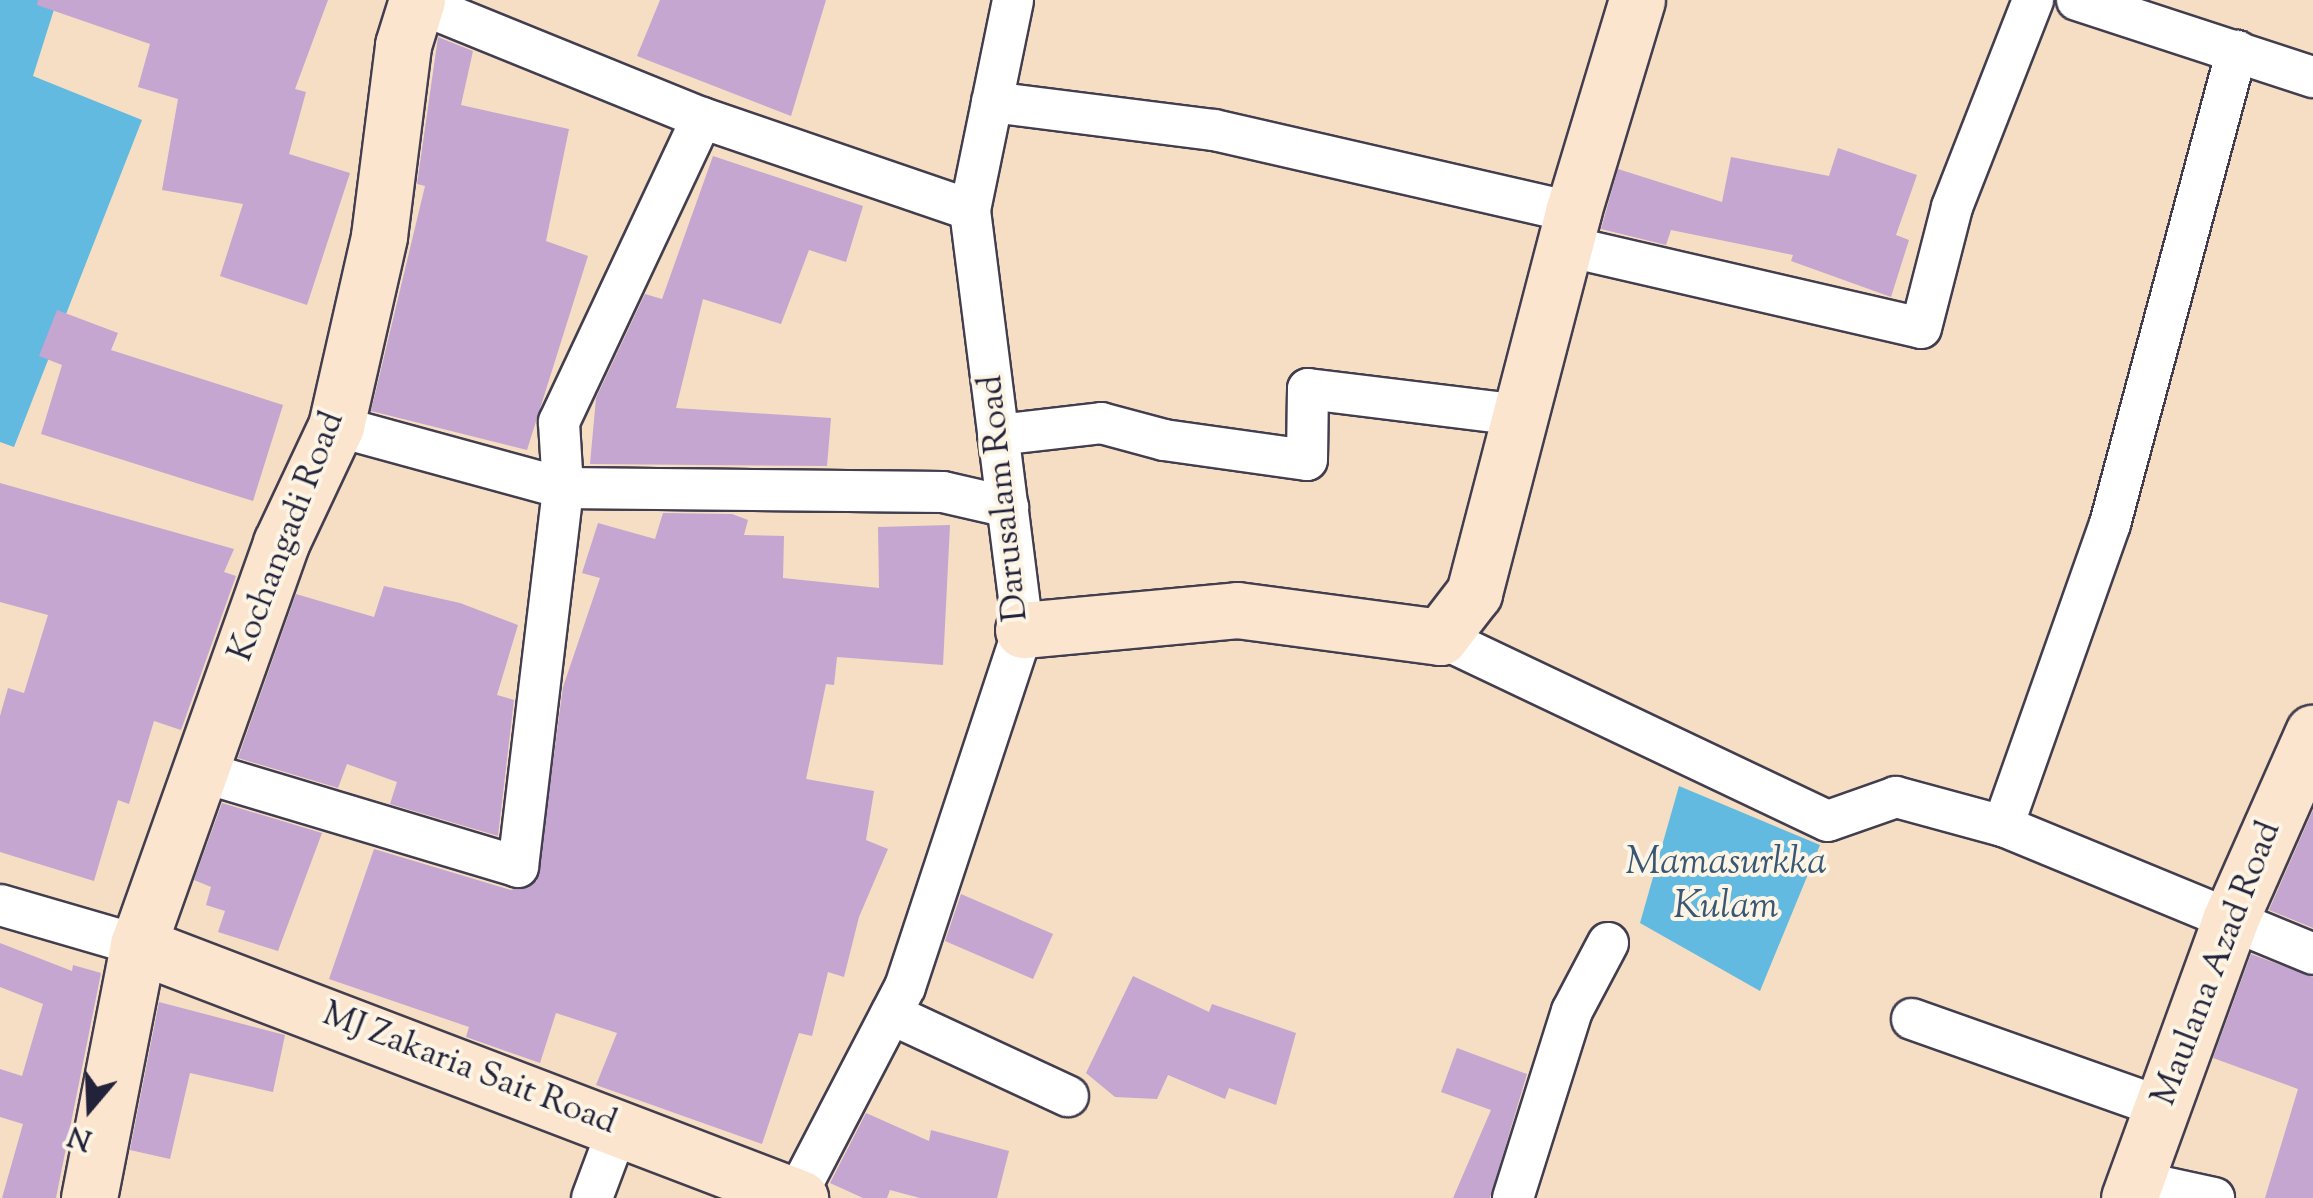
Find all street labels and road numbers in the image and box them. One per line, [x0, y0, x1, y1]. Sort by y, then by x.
street label: Darusalam Road [971, 373, 1039, 623]
street label: Kochangadi Road [221, 406, 355, 668]
street label: Maulana Azad Road [2144, 816, 2292, 1112]
street label: MJ Zakaria Sait Road [316, 995, 622, 1145]

